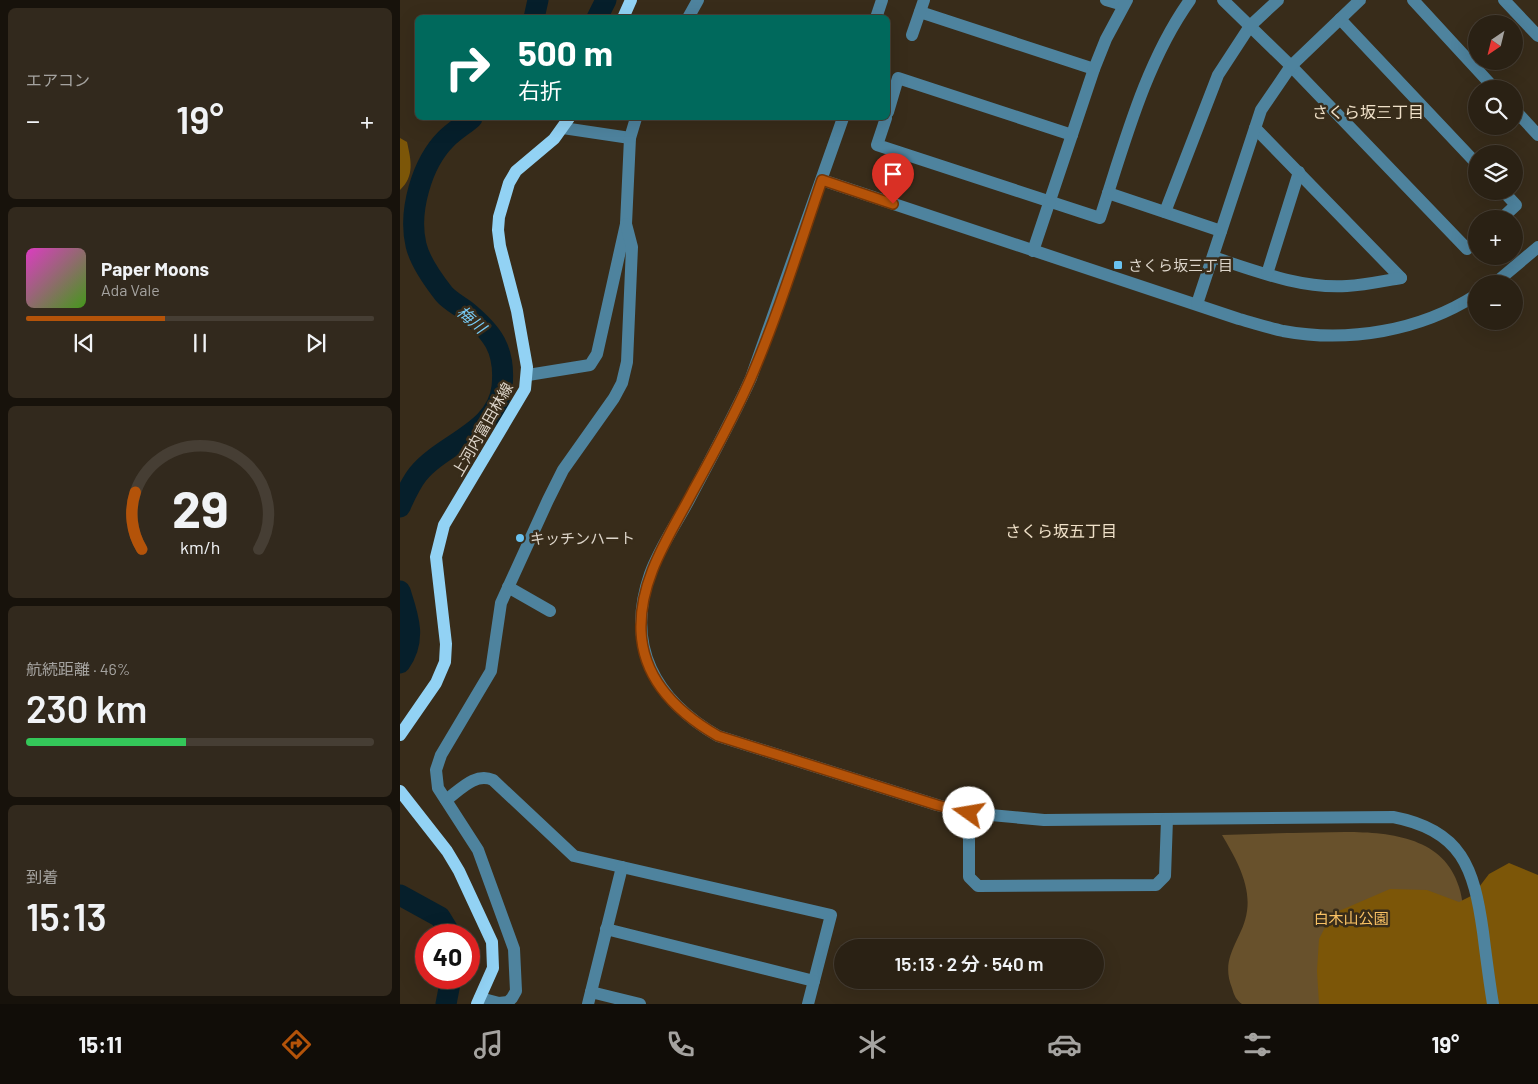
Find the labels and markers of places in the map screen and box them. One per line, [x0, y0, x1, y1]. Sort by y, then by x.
pin [872, 153, 914, 204]
place label: さくら坂三丁目 [1128, 256, 1233, 274]
marker: さくら坂三丁目 [1112, 259, 1124, 271]
place label: キッチンハート [530, 529, 635, 547]
marker: キッチンハート [514, 532, 526, 544]

